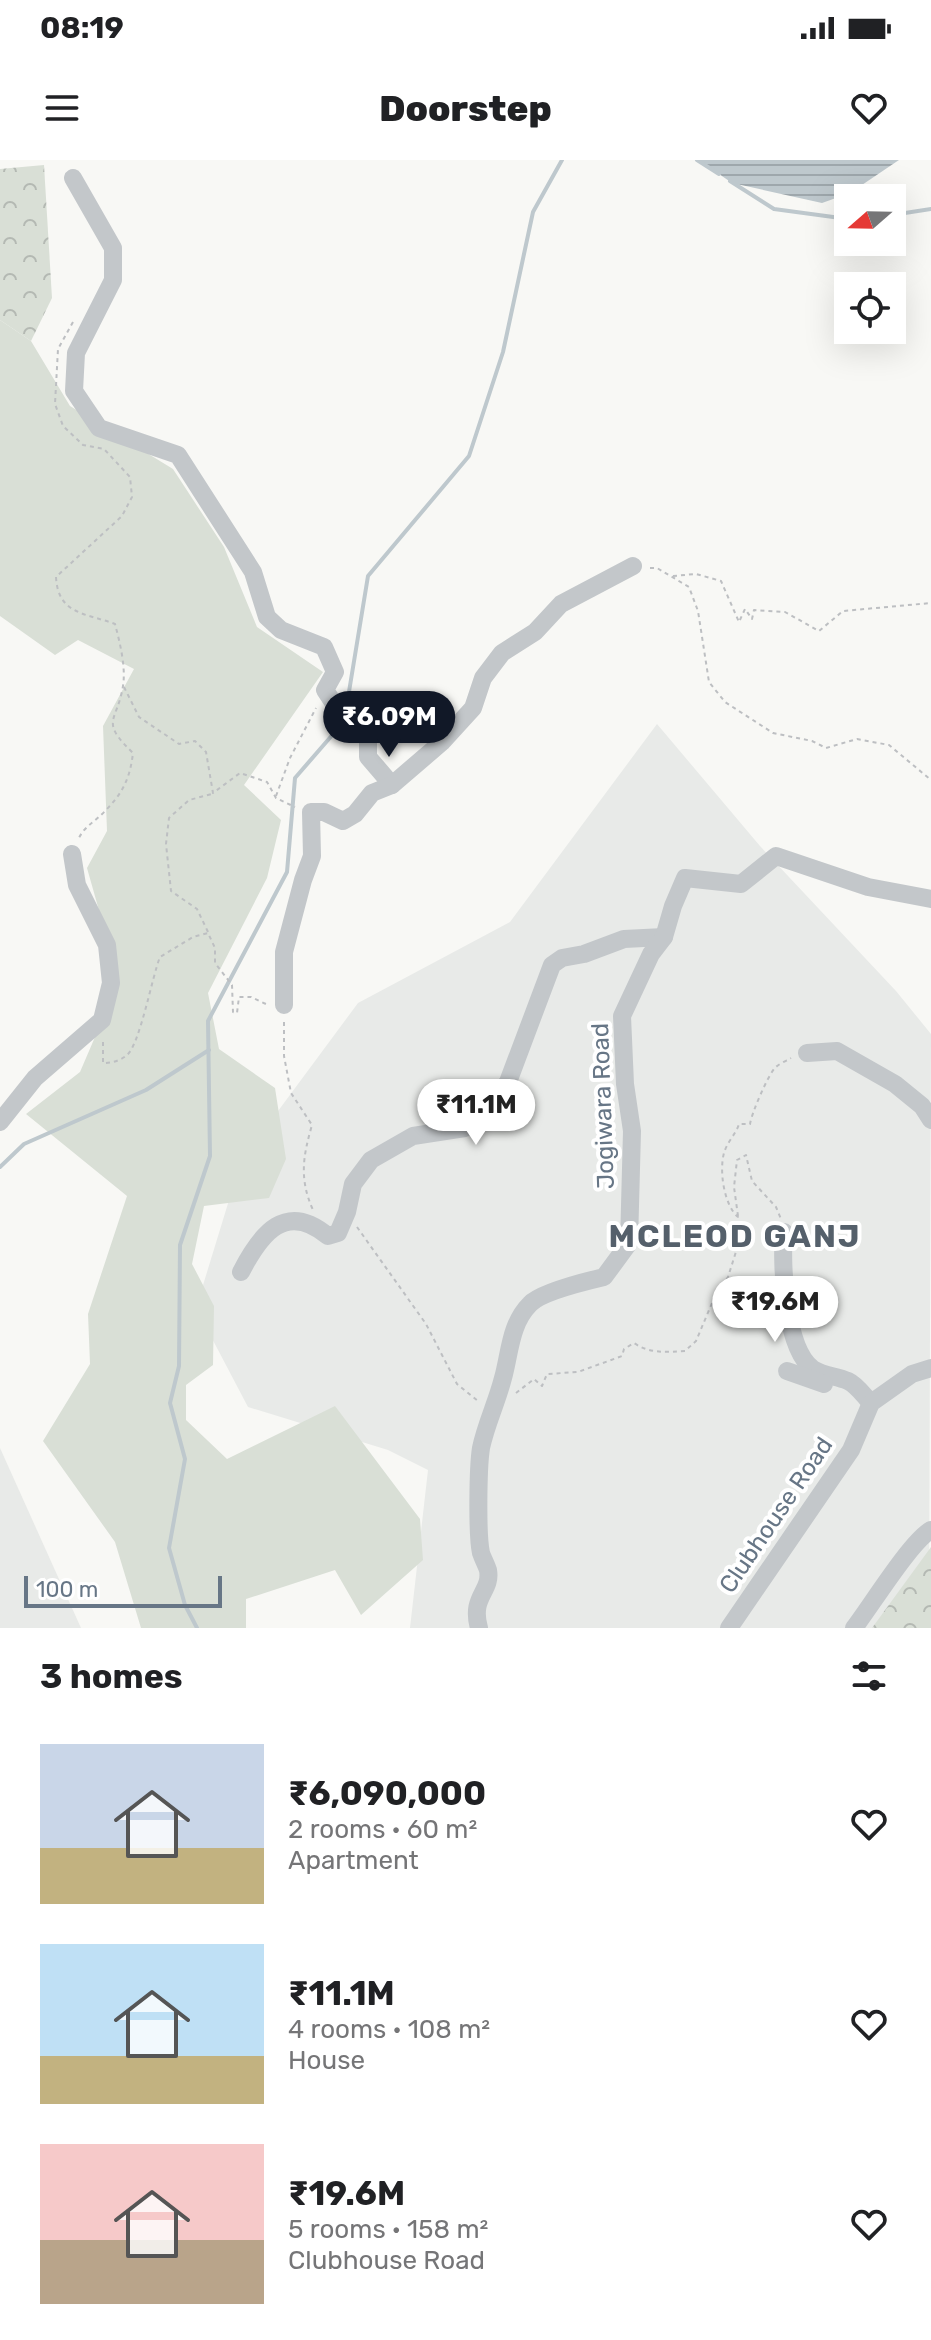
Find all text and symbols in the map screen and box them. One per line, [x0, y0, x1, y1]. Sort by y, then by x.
text: 08:19 [40, 10, 124, 46]
icon: menu [40, 86, 84, 130]
icon: heart [847, 86, 891, 130]
text: Doorstep [379, 87, 552, 130]
north arrow [834, 184, 906, 256]
map controls [834, 184, 906, 344]
button: locate [834, 272, 906, 344]
pin: ₹6.09M [324, 691, 454, 759]
text: ₹6.09M [341, 701, 437, 732]
street label: Jogiwara Road [586, 1022, 620, 1190]
pin: ₹11.1M [411, 1079, 541, 1147]
text: ₹11.1M [435, 1089, 517, 1120]
district label: MCLEOD GANJ [609, 1217, 861, 1255]
pin: ₹19.6M [710, 1276, 840, 1344]
text: ₹19.6M [730, 1286, 820, 1317]
street label: Clubhouse Road [714, 1432, 838, 1598]
scale bar [24, 1572, 222, 1608]
text: 100 m [36, 1576, 98, 1603]
icon: filters [847, 1654, 891, 1698]
text: 3 homes [40, 1656, 183, 1697]
text: ₹6,090,000 [288, 1773, 486, 1814]
icon: home [104, 1776, 200, 1872]
icon: heart [847, 1802, 891, 1846]
text: 2 rooms · 60 m² [288, 1814, 477, 1845]
text: Apartment [288, 1845, 419, 1876]
text: ₹11.1M [288, 1973, 395, 2014]
icon: home [104, 1976, 200, 2072]
icon: heart [847, 2002, 891, 2046]
text: 4 rooms · 108 m² [288, 2014, 490, 2045]
text: House [288, 2045, 365, 2076]
text: ₹19.6M [288, 2173, 405, 2214]
icon: home [104, 2176, 200, 2272]
icon: heart [847, 2202, 891, 2246]
text: 5 rooms · 158 m² [288, 2214, 488, 2245]
text: Clubhouse Road [288, 2245, 485, 2276]

